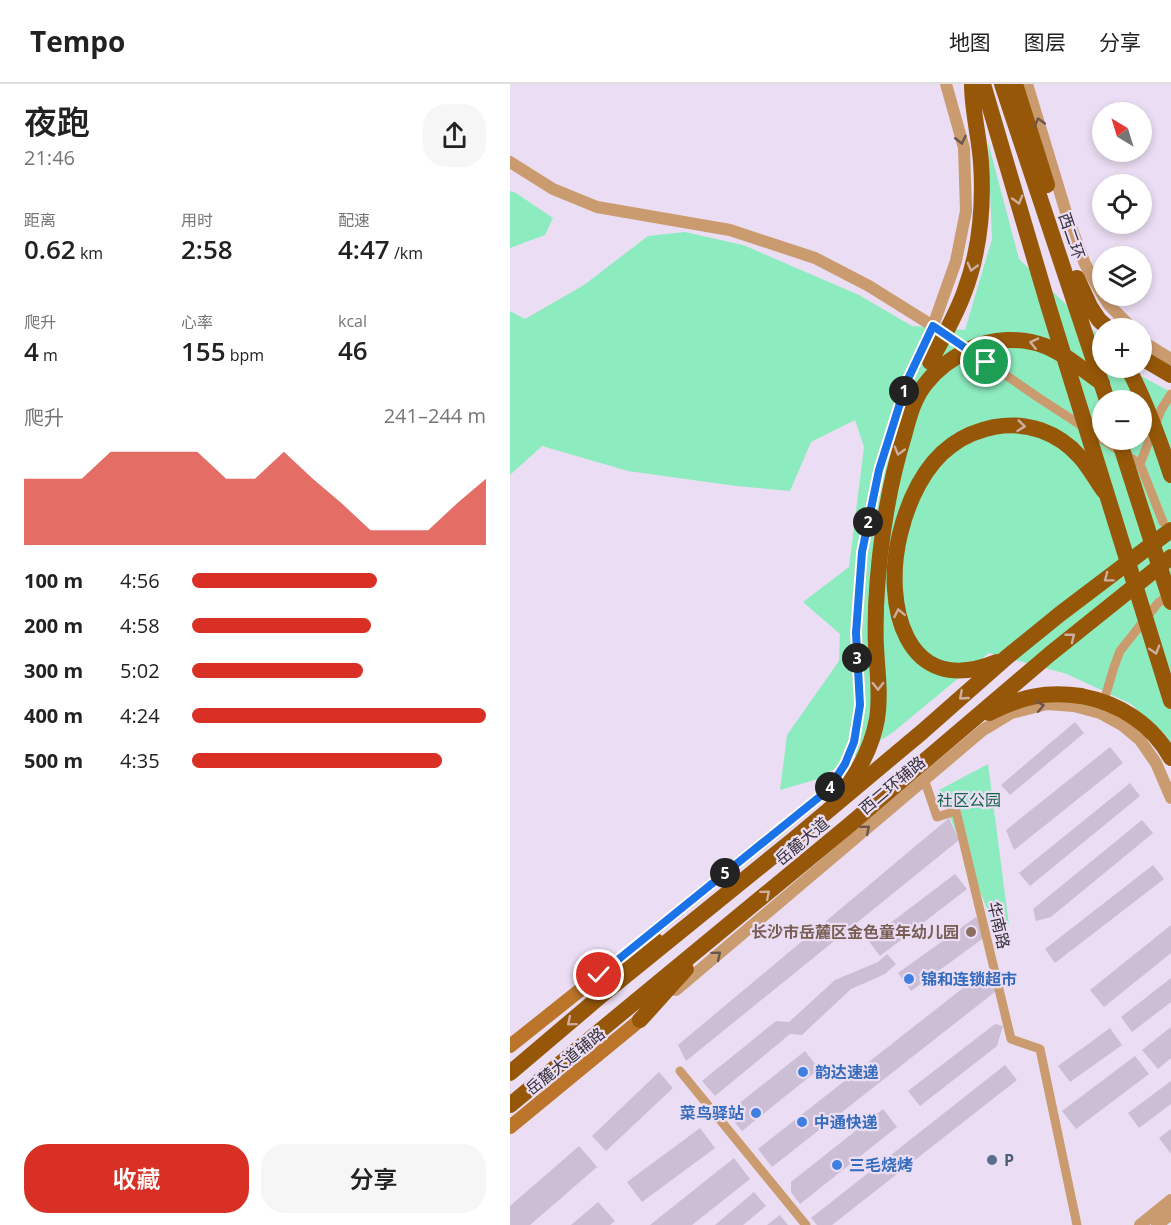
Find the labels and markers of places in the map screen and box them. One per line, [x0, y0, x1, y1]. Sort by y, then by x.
pin [960, 336, 1011, 387]
pin: 1 [889, 376, 919, 406]
pin: 2 [853, 507, 883, 537]
pin: 3 [842, 643, 872, 673]
pin: 4 [815, 772, 845, 802]
pin: 5 [710, 858, 740, 888]
place label: 长沙市岳麓区金色童年幼儿园 [751, 921, 959, 943]
marker: 长沙市岳麓区金色童年幼儿园 [964, 925, 978, 939]
pin [573, 949, 624, 1000]
place label: 锦和连锁超市 [921, 968, 1017, 990]
marker: 锦和连锁超市 [902, 972, 916, 986]
place label: 韵达速递 [815, 1061, 879, 1083]
marker: 韵达速递 [796, 1065, 810, 1079]
place label: 菜鸟驿站 [680, 1102, 744, 1124]
marker: 菜鸟驿站 [749, 1106, 763, 1120]
place label: 中通快递 [814, 1111, 878, 1133]
marker: 中通快递 [795, 1115, 809, 1129]
place label: P [1004, 1149, 1014, 1171]
marker: P [985, 1153, 999, 1167]
place label: 三毛烧烤 [849, 1154, 913, 1176]
marker: 三毛烧烤 [830, 1158, 844, 1172]

